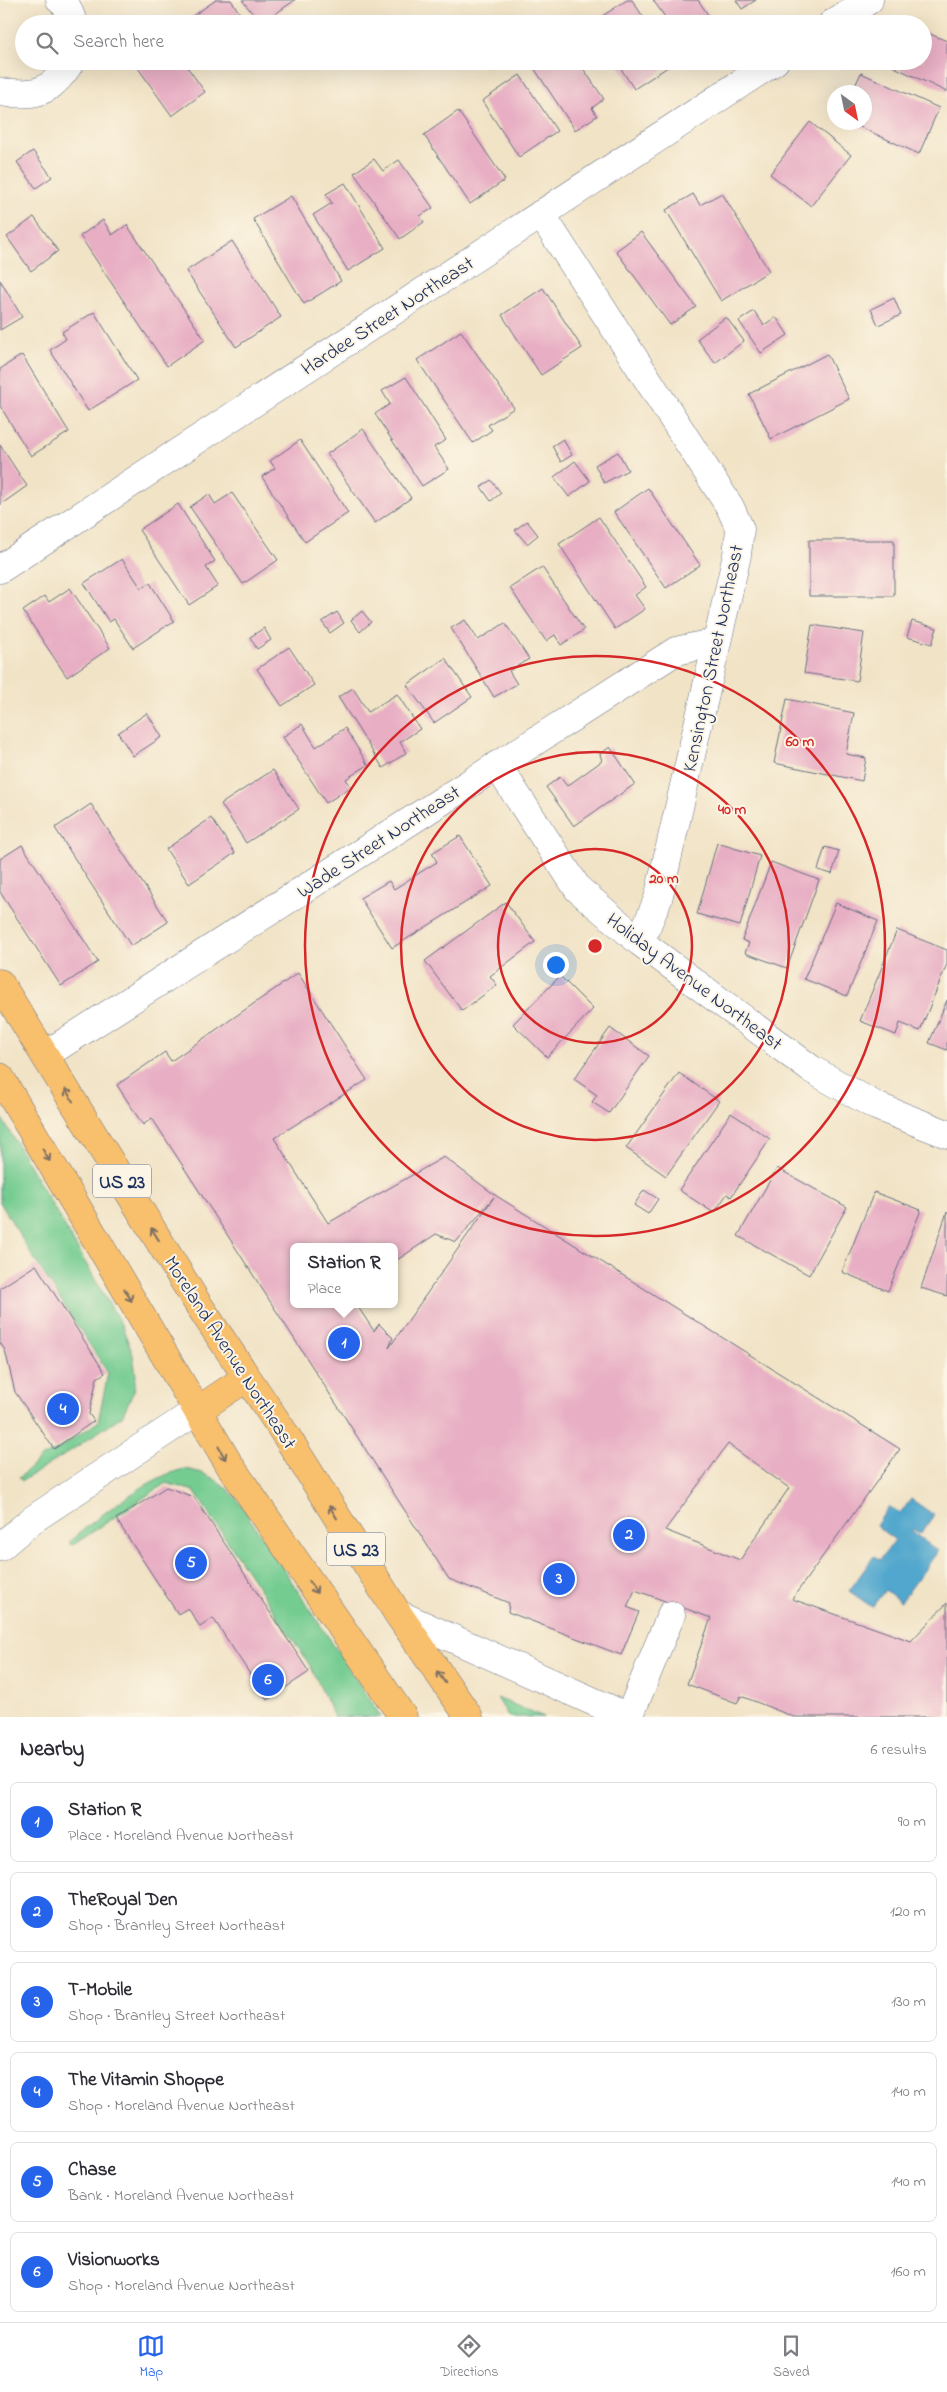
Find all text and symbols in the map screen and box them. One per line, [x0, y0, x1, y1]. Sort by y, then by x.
search box [15, 15, 932, 70]
icon: search [33, 29, 61, 57]
text: Search here [73, 29, 164, 56]
north arrow [827, 85, 872, 130]
street label: Hardee Street Northeast [296, 250, 481, 384]
street label: Kensington Street Northeast [676, 542, 754, 775]
text: 60 m [785, 731, 815, 753]
street label: Wade Street Northeast [292, 779, 467, 907]
text: 40 m [717, 799, 746, 821]
text: 20 m [648, 868, 679, 890]
street label: Holiday Avenue Northeast [599, 907, 788, 1059]
centre of rings [586, 937, 604, 955]
your location [543, 952, 569, 978]
one-way arrow [64, 1089, 74, 1103]
one-way arrow [41, 1147, 51, 1161]
road number: US 23 [93, 1164, 151, 1198]
one-way arrow [149, 1227, 159, 1241]
popup [290, 1243, 398, 1308]
text: Station R [307, 1250, 381, 1277]
street label: Moreland Avenue Northeast [155, 1251, 303, 1456]
text: Place [307, 1277, 341, 1301]
one-way arrow [124, 1287, 134, 1301]
pin: 1 [328, 1324, 360, 1362]
pin: 4 [47, 1390, 79, 1428]
one-way arrow [217, 1445, 227, 1460]
one-way arrow [327, 1505, 338, 1519]
pin: 2 [613, 1516, 645, 1554]
road number: US 23 [327, 1532, 385, 1566]
pin: 5 [175, 1544, 207, 1582]
pin: 3 [543, 1560, 575, 1598]
one-way arrow [308, 1580, 318, 1594]
pin: 6 [252, 1661, 284, 1699]
one-way arrow [436, 1670, 446, 1684]
text: Nearby [20, 1735, 84, 1765]
text: 6 results [870, 1738, 927, 1762]
text: Station R [68, 1797, 141, 1824]
text: 1 [34, 1810, 40, 1834]
text: 90 m [898, 1810, 926, 1834]
text: Place · Moreland Avenue Northeast [68, 1824, 294, 1848]
text: TheRoyal Den [68, 1887, 177, 1914]
text: 2 [33, 1900, 41, 1924]
text: 120 m [890, 1900, 926, 1924]
text: Shop · Brantley Street Northeast [68, 1914, 285, 1938]
text: T-Mobile [68, 1977, 132, 2004]
text: 3 [34, 1990, 40, 2014]
text: 130 m [891, 1990, 926, 2014]
text: Shop · Brantley Street Northeast [68, 2004, 285, 2028]
text: The Vitamin Shoppe [68, 2067, 224, 2094]
text: 4 [34, 2080, 40, 2104]
text: 140 m [891, 2080, 926, 2104]
text: Shop · Moreland Avenue Northeast [68, 2094, 295, 2118]
text: Chase [68, 2157, 116, 2184]
text: 5 [32, 2170, 42, 2194]
text: 140 m [891, 2170, 926, 2194]
text: Bank · Moreland Avenue Northeast [68, 2184, 294, 2208]
text: Visionworks [68, 2247, 160, 2274]
text: 6 [33, 2260, 41, 2284]
text: 160 m [891, 2260, 926, 2284]
text: Shop · Moreland Avenue Northeast [68, 2274, 295, 2298]
tab: Map [137, 2332, 165, 2383]
tab: Directions [440, 2332, 498, 2383]
tab: Saved [773, 2332, 810, 2383]

